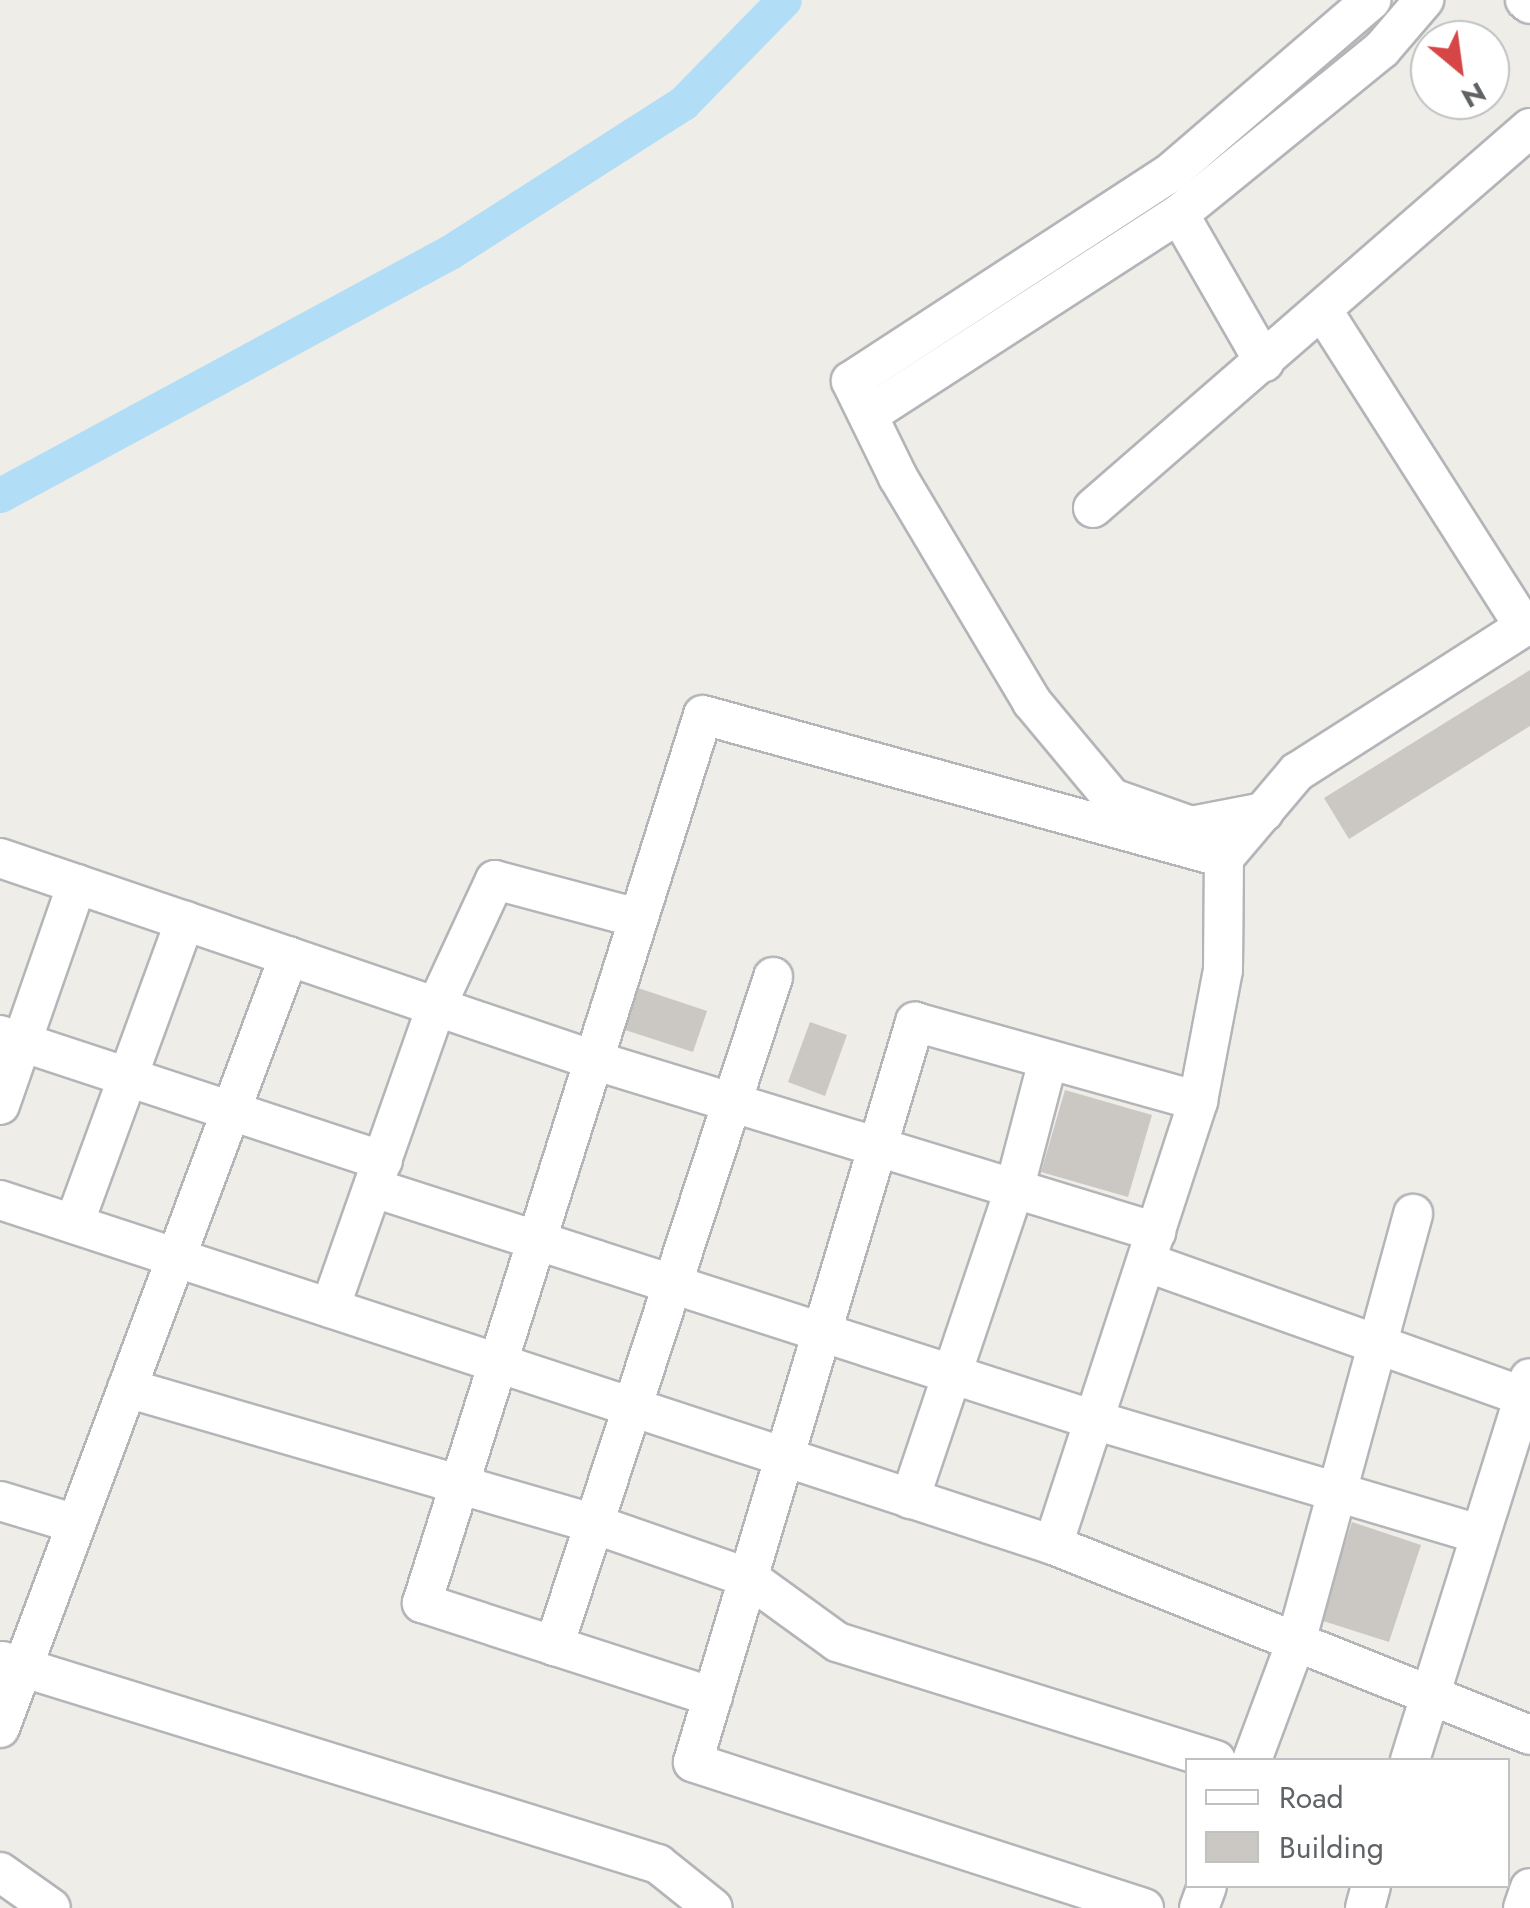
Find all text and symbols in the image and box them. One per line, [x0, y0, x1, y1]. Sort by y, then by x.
north arrow [1410, 20, 1510, 120]
text: N [1454, 72, 1493, 118]
legend [1185, 1758, 1510, 1888]
text: Road [1279, 1776, 1344, 1819]
text: Building [1279, 1826, 1384, 1869]

